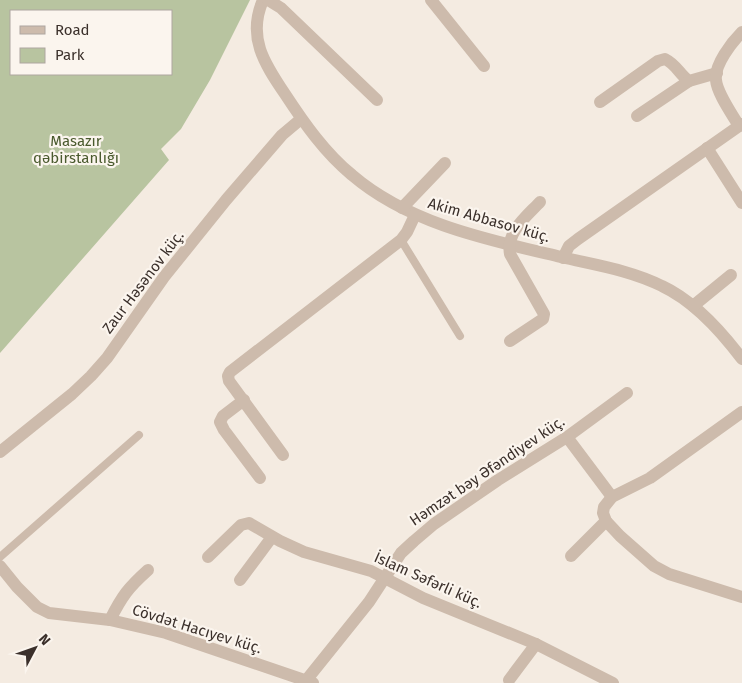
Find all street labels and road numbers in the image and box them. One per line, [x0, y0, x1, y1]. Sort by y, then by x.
street label: Akim Abbasov küç. [426, 194, 552, 246]
street label: Zaur Həsənov küç. [98, 227, 188, 337]
street label: Həmzət bəy Əfəndiyev küç. [406, 412, 568, 530]
street label: İslam Səfərli küç. [371, 548, 485, 612]
street label: Cövdət Hacıyev küç. [130, 601, 264, 657]

